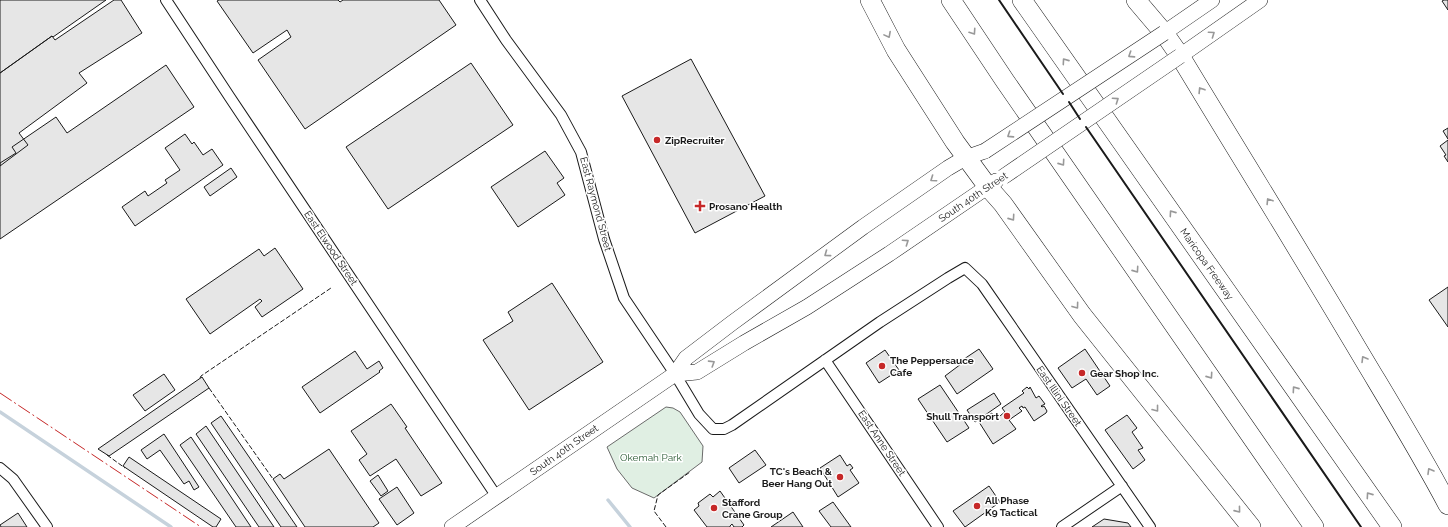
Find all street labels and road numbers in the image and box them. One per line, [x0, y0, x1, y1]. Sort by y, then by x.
street label: East Raymond Street [578, 156, 614, 253]
street label: South 40th Street [936, 170, 1010, 224]
street label: East Elwood Street [302, 209, 360, 288]
street label: Maricopa Freeway [1178, 226, 1236, 302]
street label: East Illini Street [1034, 364, 1084, 429]
street label: East Anne Street [856, 408, 908, 478]
street label: South 40th Street [528, 422, 601, 478]

